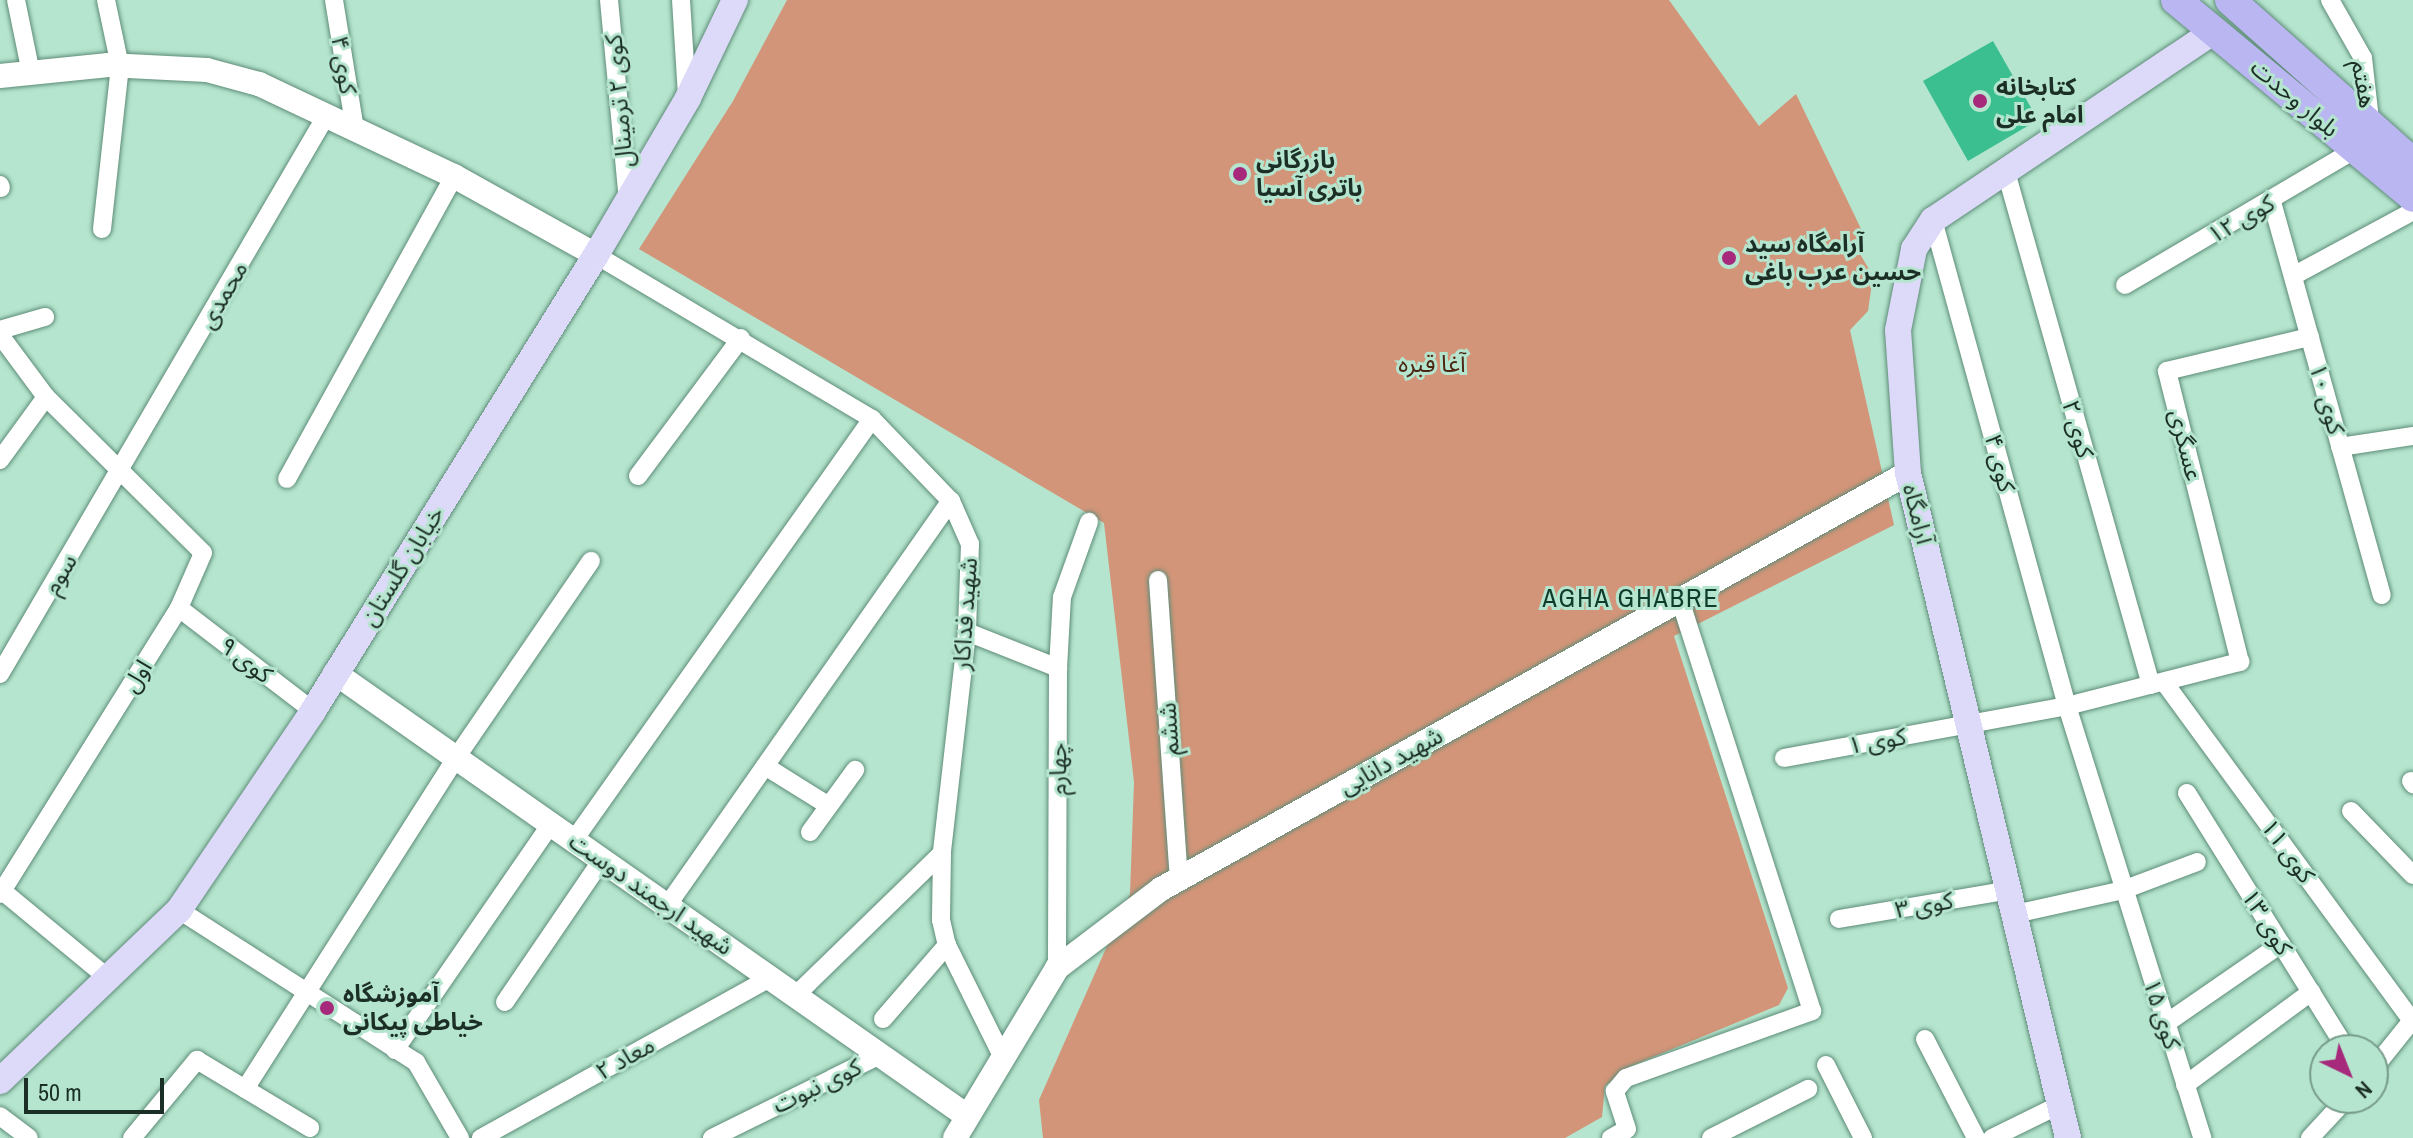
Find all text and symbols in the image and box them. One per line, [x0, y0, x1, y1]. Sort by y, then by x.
street label: کوی ۲ ترمینال [599, 33, 639, 169]
street label: کوی ۴ [325, 34, 363, 96]
street label: بلوار وحدت [2245, 53, 2345, 143]
street label: هفتم [2346, 58, 2382, 110]
place label: کتابخانه امام علی [1996, 73, 2084, 129]
marker: کتابخانه امام علی [1971, 92, 1989, 110]
place label: بازرگانی باتری آسیا [1256, 146, 1363, 202]
marker: بازرگانی باتری آسیا [1231, 165, 1249, 183]
street label: کوی ۱۲ [2202, 188, 2280, 250]
place label: آرامگاه سید حسین عرب باغی [1745, 230, 1921, 286]
marker: آرامگاه سید حسین عرب باغی [1720, 249, 1738, 267]
street label: محمدی [192, 256, 254, 334]
park label: آغا قبره [1398, 350, 1466, 378]
street label: کوی ۱۰ [2303, 360, 2351, 438]
street label: کوی ۲ [2056, 397, 2100, 461]
street label: عسگری [2163, 406, 2209, 484]
street label: کوی ۴ [1979, 431, 2021, 495]
street label: آرامگاه [1897, 481, 1939, 547]
street label: خیابان گلستان [354, 501, 450, 631]
street label: سوم [37, 549, 83, 599]
street label: شهید فداکار [947, 557, 983, 671]
district label: AGHA GHABRE [1542, 582, 1720, 614]
street label: کوی ۹ [214, 631, 278, 689]
street label: اول [116, 654, 158, 698]
street label: ششم [1153, 702, 1185, 756]
street label: شهید دانایی [1334, 721, 1448, 801]
street label: کوی ۱ [1846, 722, 1908, 760]
street label: چهارم [1044, 743, 1072, 795]
street label: کوی ۱۱ [2255, 813, 2321, 889]
street label: شهید ارجمند دوست [564, 827, 738, 961]
street label: کوی ۱۳ [2236, 884, 2298, 960]
street label: کوی ۳ [1893, 886, 1955, 924]
street label: کوی ۱۵ [2137, 975, 2187, 1053]
place label: آموزشگاه خیاطی پیکانی [343, 980, 483, 1036]
marker: آموزشگاه خیاطی پیکانی [318, 999, 336, 1017]
street label: معاد ۲ [591, 1030, 659, 1086]
north arrow [2309, 1034, 2389, 1114]
street label: کوی نبوت [768, 1052, 866, 1120]
scale bar [28, 1062, 168, 1112]
text: N [2349, 1075, 2379, 1106]
text: 50 m [38, 1076, 82, 1108]

